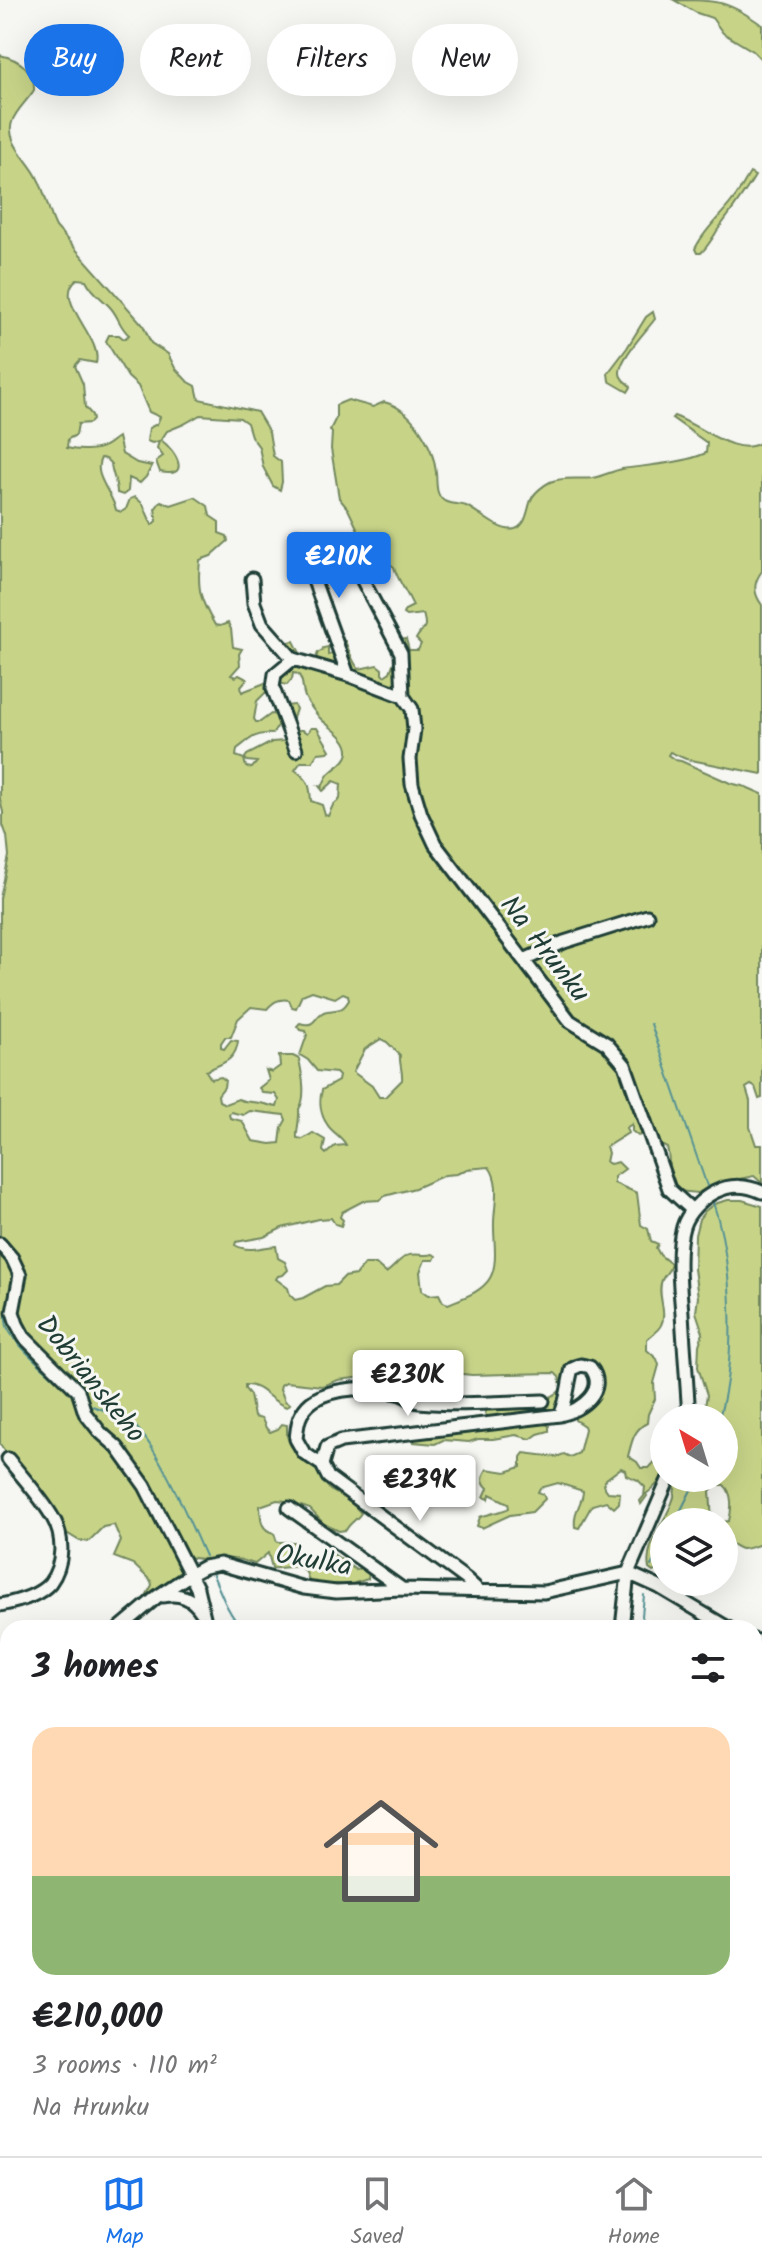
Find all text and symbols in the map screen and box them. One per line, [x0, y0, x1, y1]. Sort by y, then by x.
chip: Buy [24, 24, 124, 96]
chip: Rent [140, 24, 251, 96]
chip: Filters [267, 24, 396, 96]
chip: New [412, 24, 518, 96]
pin: €210K [283, 532, 395, 600]
text: €210K [305, 537, 373, 579]
street label: Na Hrunku [487, 886, 601, 1013]
street label: Dobrianskeho [24, 1305, 156, 1454]
pin: €230K [352, 1350, 464, 1418]
text: €230K [371, 1355, 445, 1397]
north arrow [650, 1404, 738, 1492]
map controls [650, 1404, 738, 1596]
pin: €239K [364, 1455, 476, 1523]
text: €239K [383, 1460, 457, 1502]
button: layers [650, 1508, 738, 1596]
street label: Okulka [272, 1533, 355, 1590]
text: 3 homes [32, 1641, 159, 1695]
icon: filters [686, 1646, 730, 1690]
icon: home [309, 1779, 453, 1923]
text: €210,000 [32, 1991, 162, 2045]
text: 3 rooms · 110 m² [32, 2045, 217, 2087]
text: Na Hrunku [32, 2087, 149, 2129]
tab: Map [102, 2172, 146, 2255]
tab: Saved [351, 2172, 403, 2255]
tab: Home [608, 2172, 660, 2255]

